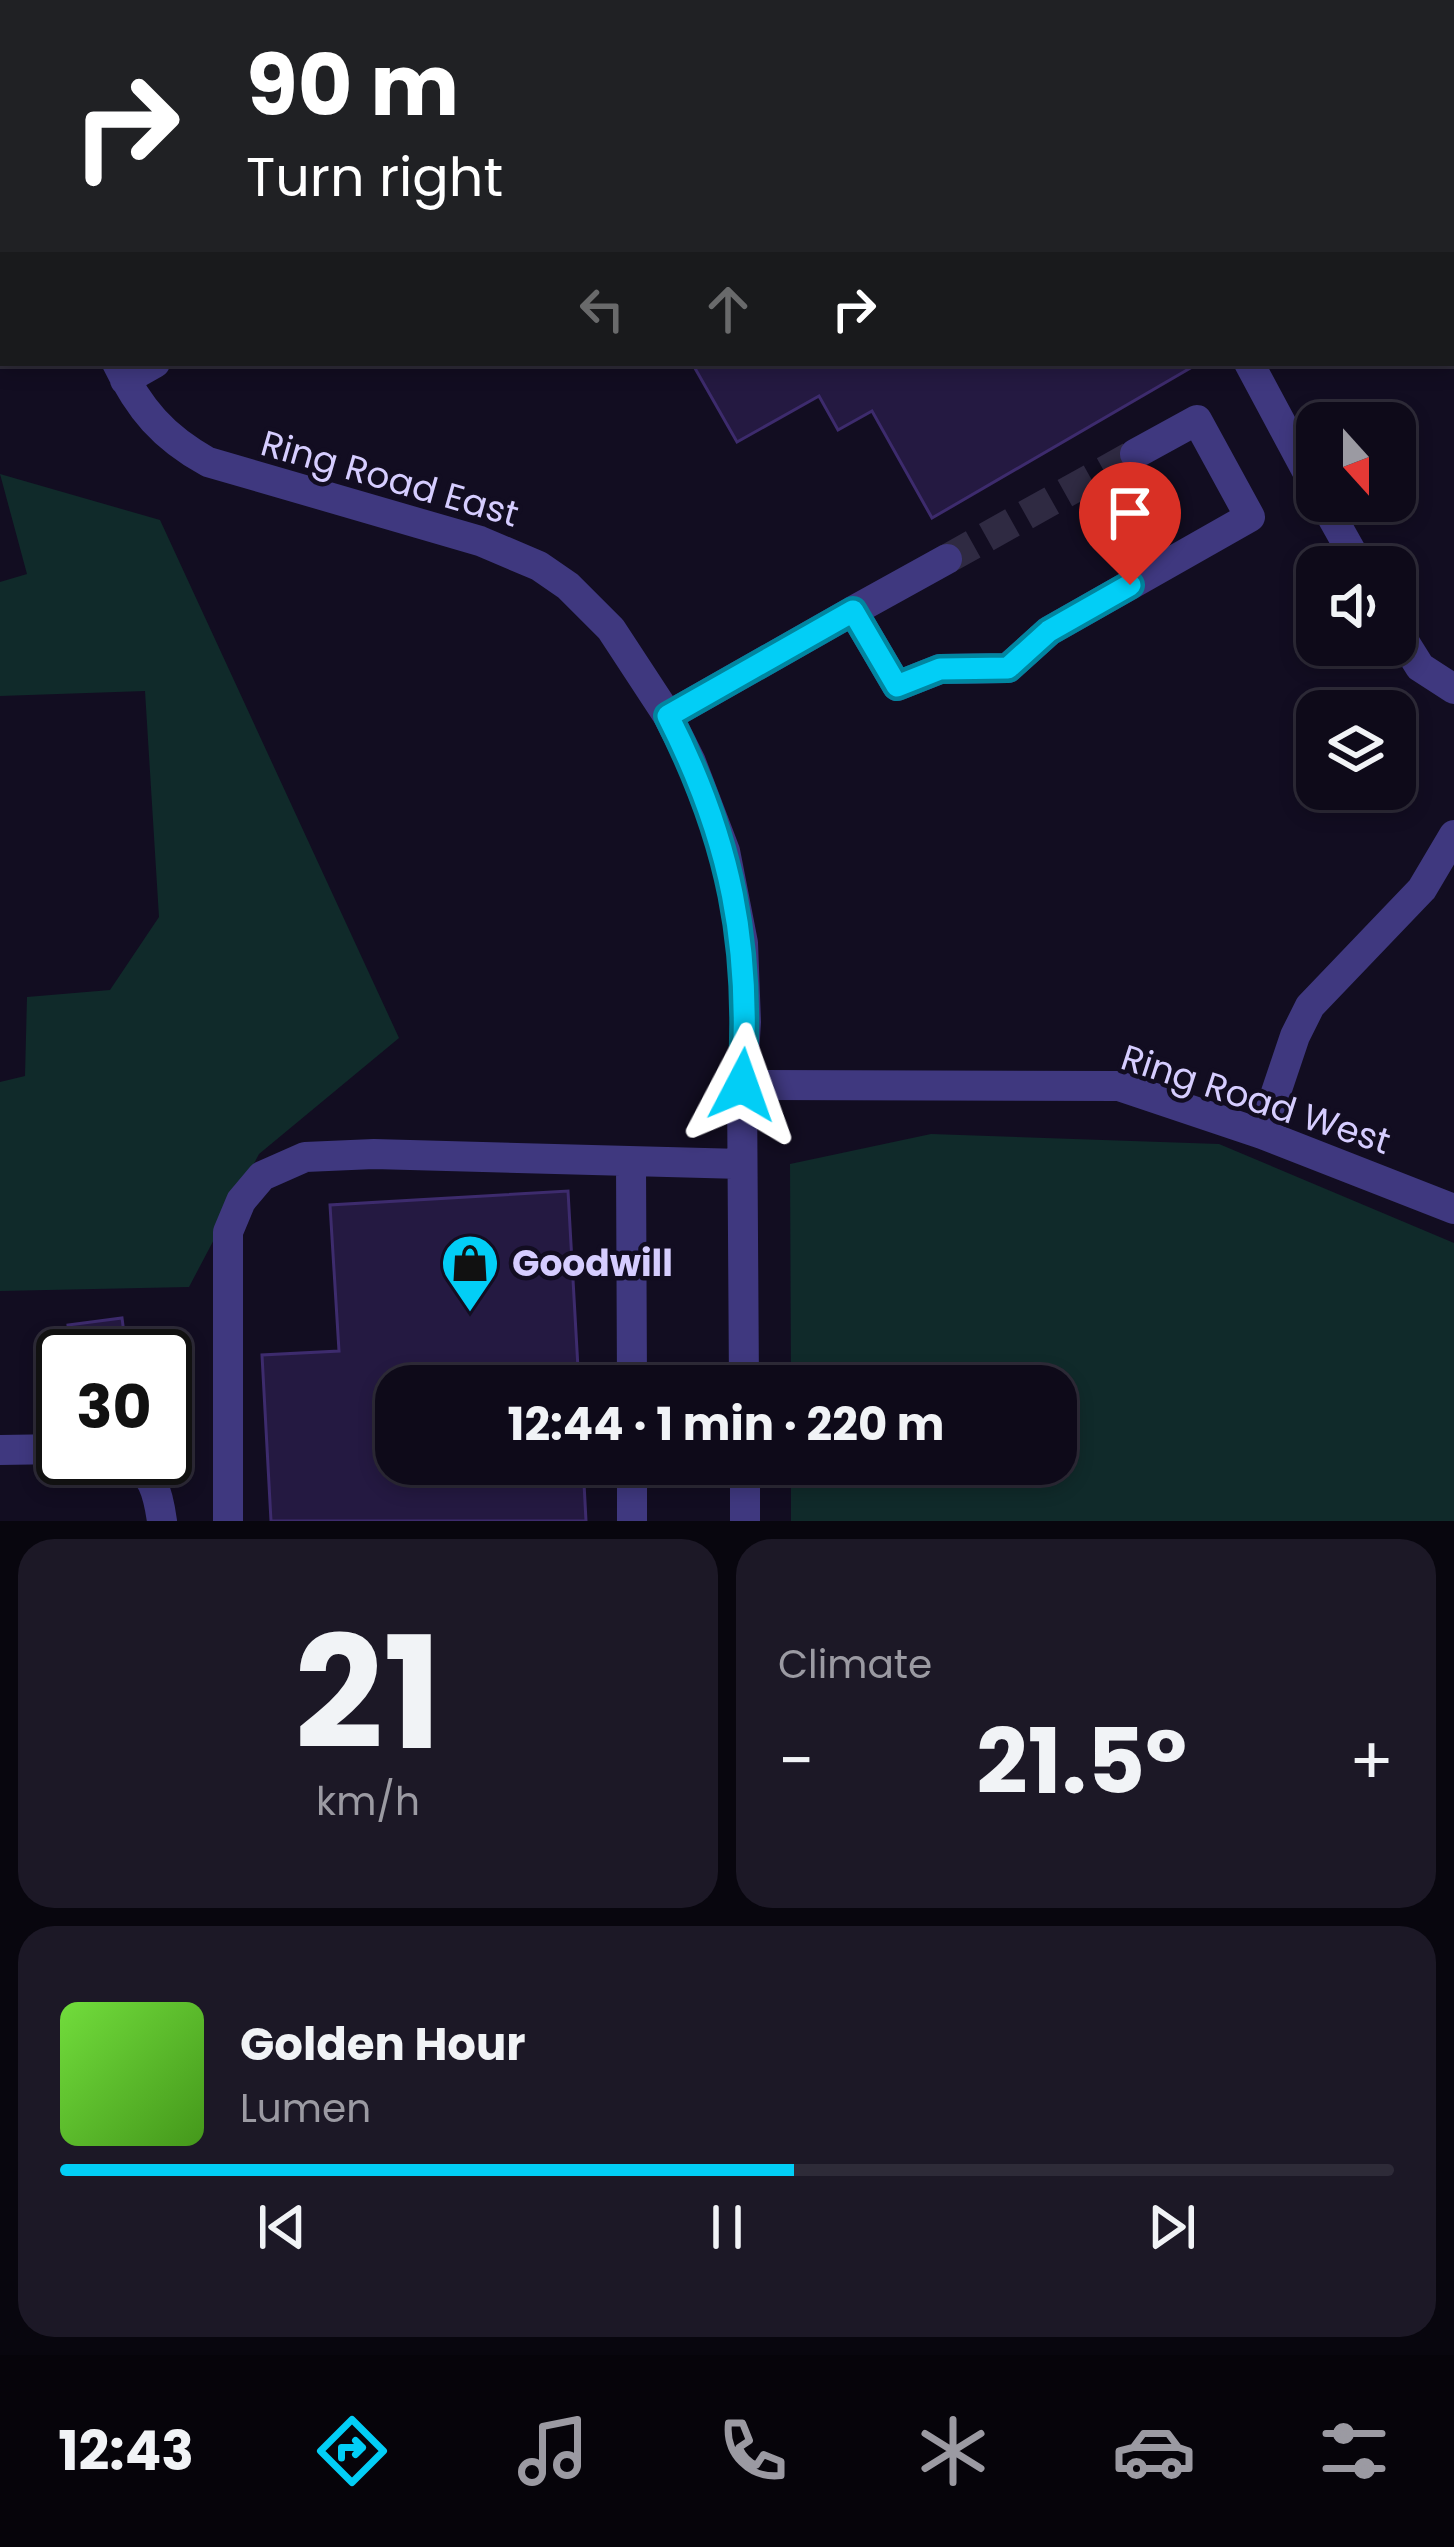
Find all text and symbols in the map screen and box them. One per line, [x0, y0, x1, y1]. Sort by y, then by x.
text: 90 m [246, 27, 459, 144]
icon: right [48, 48, 204, 204]
text: Turn right [246, 139, 503, 215]
icon: left [569, 276, 635, 342]
icon: ahead [695, 276, 761, 342]
icon: right [821, 276, 887, 342]
north arrow [1296, 402, 1416, 522]
map controls [1296, 402, 1416, 810]
street label: Ring Road East [255, 417, 525, 540]
pin [1079, 462, 1181, 585]
icon: arrive [1097, 480, 1163, 546]
button: sound [1296, 546, 1416, 666]
button: layers [1296, 690, 1416, 810]
position arrow [679, 1022, 805, 1148]
street label: Ring Road West [1115, 1032, 1397, 1167]
shop icon: Goodwill [439, 1232, 501, 1314]
place label: Goodwill [512, 1238, 673, 1289]
speed limit sign: 30 [36, 1329, 192, 1485]
text: 12:44 · 1 min · 220 m [507, 1393, 945, 1456]
text: 21 [294, 1584, 442, 1803]
text: Climate [778, 1637, 932, 1692]
text: 21.5° [976, 1698, 1187, 1825]
text: − [778, 1715, 814, 1807]
text: + [1349, 1715, 1394, 1807]
text: km/h [316, 1774, 420, 1829]
text: Golden Hour [240, 2013, 526, 2076]
text: Lumen [240, 2081, 371, 2136]
icon: previous [249, 2194, 315, 2260]
icon: pause [694, 2194, 760, 2260]
icon: next [1139, 2194, 1205, 2260]
icon: directions [310, 2409, 394, 2493]
icon: music [511, 2409, 595, 2493]
icon: phone [711, 2409, 795, 2493]
icon: climate [911, 2409, 995, 2493]
icon: car [1112, 2409, 1196, 2493]
icon: filters [1312, 2409, 1396, 2493]
text: 12:43 [58, 2413, 194, 2489]

